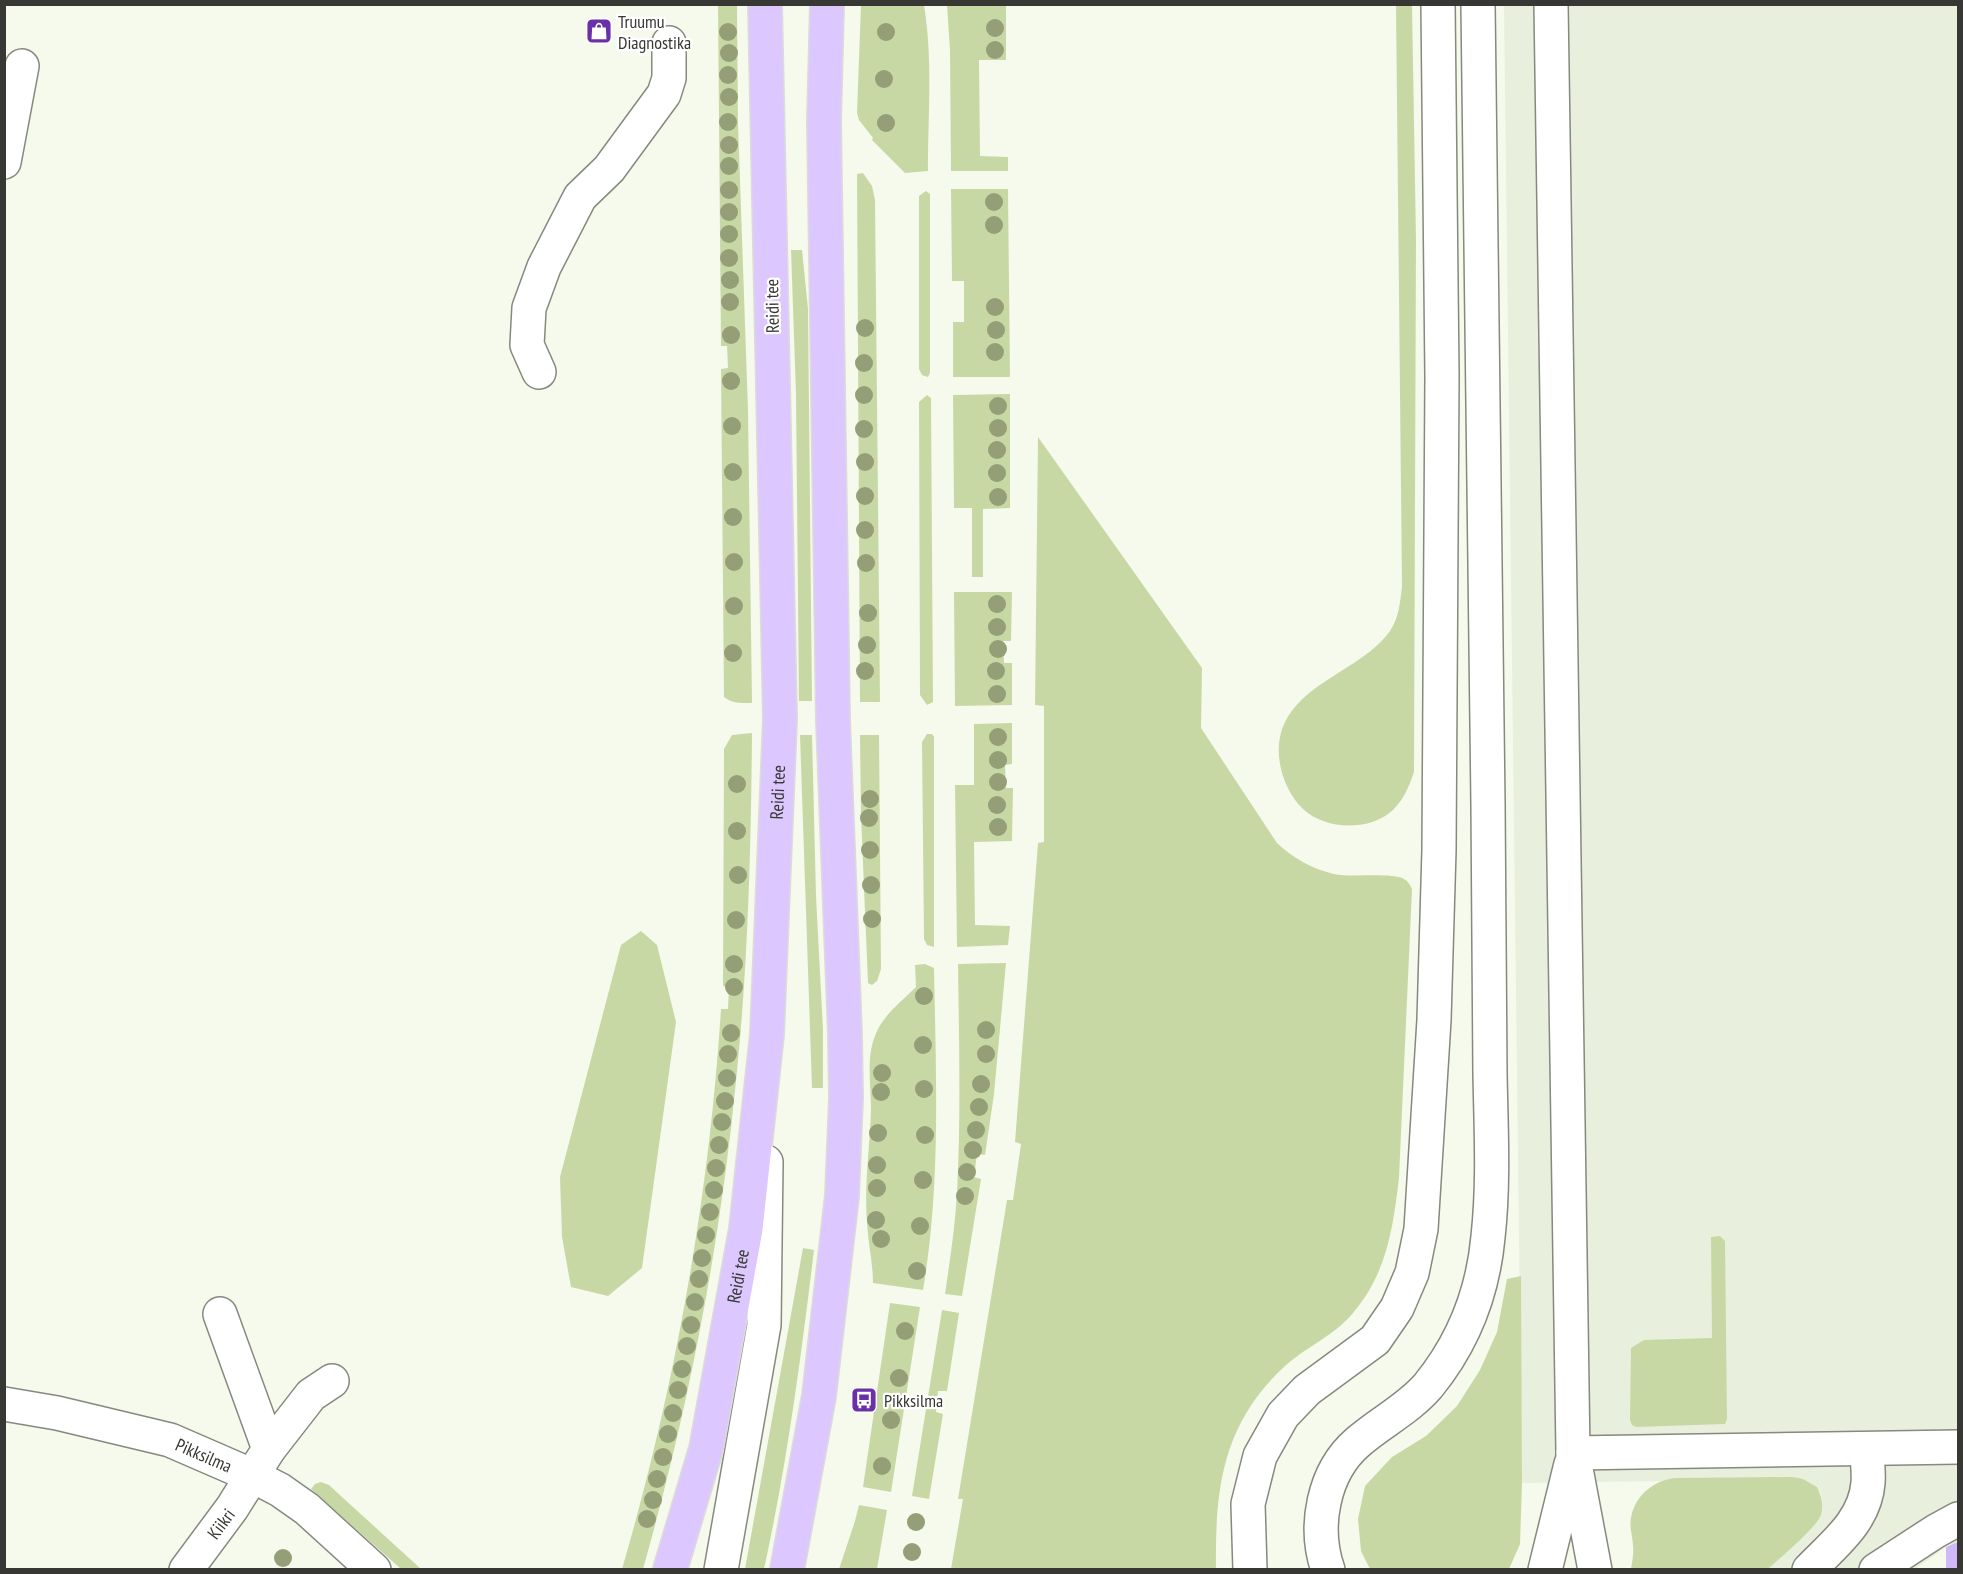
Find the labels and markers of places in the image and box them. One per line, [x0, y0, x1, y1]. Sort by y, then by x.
place label: Truumu Diagnostika [618, 10, 691, 54]
shop icon: Truumu Diagnostika [584, 16, 614, 46]
bus stop icon: Pikksilma [849, 1385, 879, 1415]
place label: Pikksilma [884, 1389, 943, 1412]

